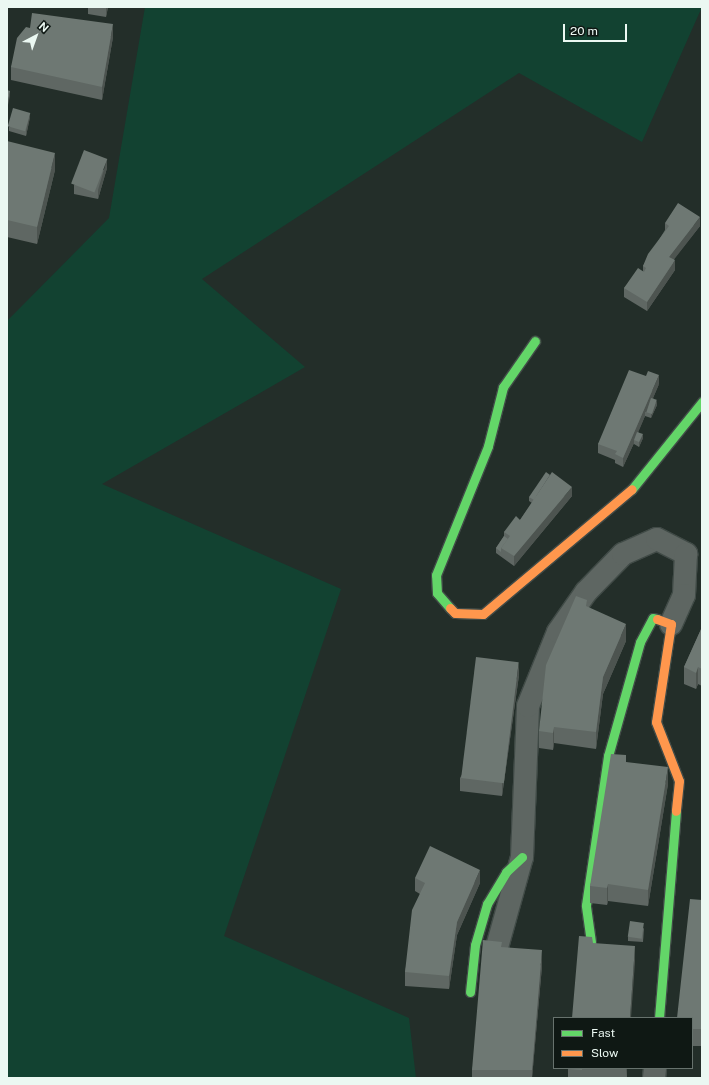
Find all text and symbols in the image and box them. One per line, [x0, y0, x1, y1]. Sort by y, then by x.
north arrow [16, 16, 56, 56]
scale bar [565, 16, 629, 42]
text: N [37, 20, 51, 34]
text: 20 m [570, 24, 598, 38]
legend [553, 1017, 693, 1069]
text: Fast [591, 1026, 615, 1040]
text: Slow [591, 1046, 618, 1060]

